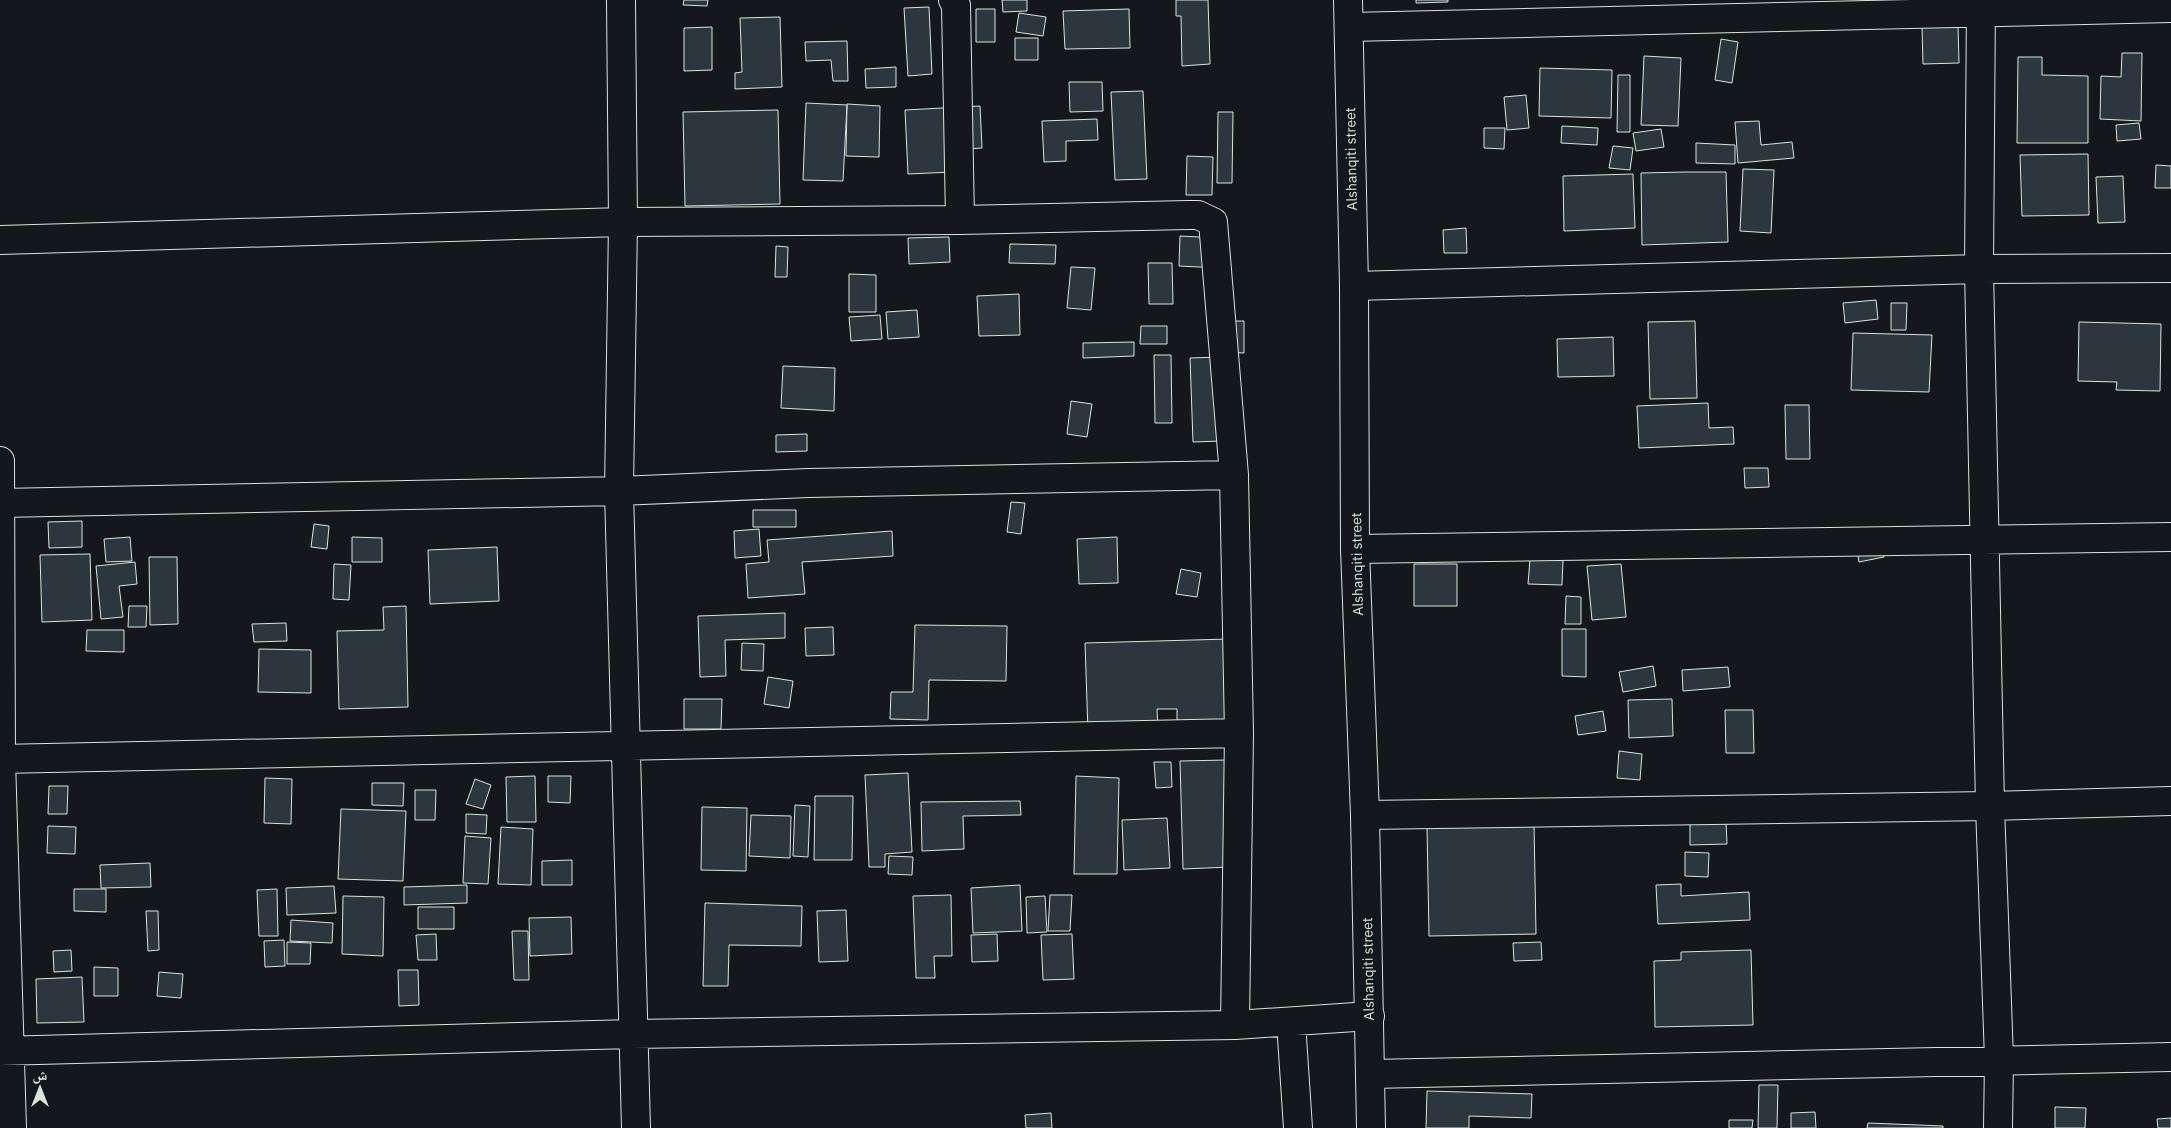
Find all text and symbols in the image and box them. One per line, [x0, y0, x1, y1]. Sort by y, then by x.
street label: Alshanqiti street [1341, 107, 1361, 211]
street label: Alshanqiti street [1347, 512, 1367, 616]
street label: Alshanqiti street [1358, 917, 1378, 1021]
north arrow [15, 1063, 65, 1113]
text: ش [33, 1066, 48, 1084]

